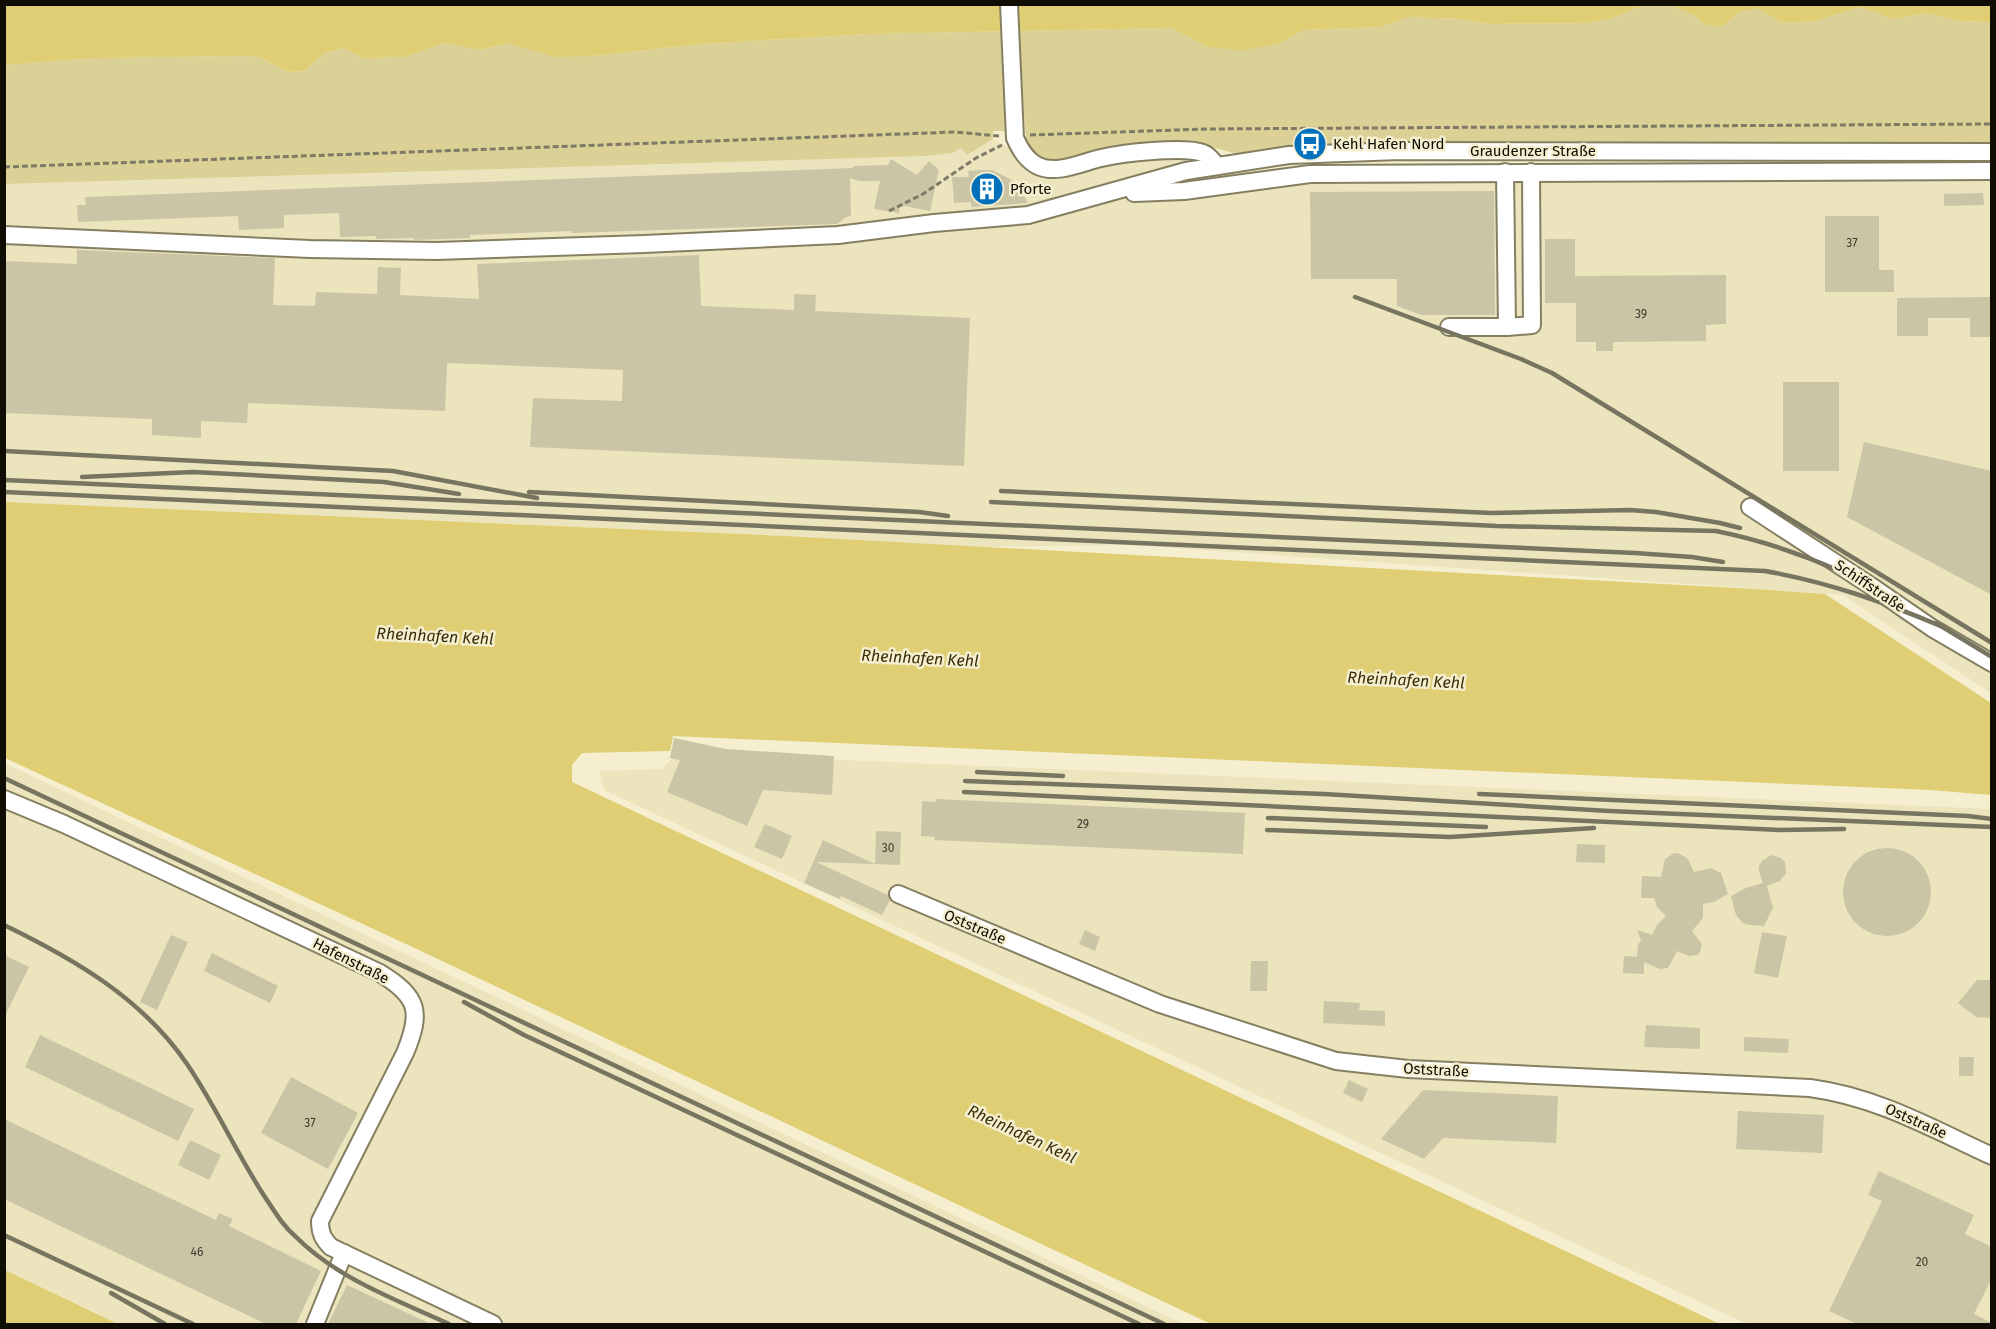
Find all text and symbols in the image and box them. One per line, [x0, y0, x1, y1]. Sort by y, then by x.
bus stop icon: Kehl Hafen Nord [1292, 126, 1328, 162]
place label: Kehl Hafen Nord [1333, 135, 1444, 153]
street label: Graudenzer Straße [1470, 142, 1596, 160]
building icon: Pforte [969, 171, 1005, 207]
place label: Pforte [1010, 180, 1051, 198]
house number: 37 [1846, 236, 1858, 250]
house number: 39 [1635, 307, 1647, 321]
street label: Schiffstraße [1831, 556, 1909, 616]
water label: Rheinhafen Kehl [376, 623, 494, 649]
water label: Rheinhafen Kehl [861, 645, 979, 671]
water label: Rheinhafen Kehl [1347, 667, 1465, 693]
house number: 29 [1077, 817, 1089, 831]
house number: 30 [882, 841, 895, 855]
street label: Oststraße [941, 906, 1009, 948]
street label: Hafenstraße [310, 934, 392, 988]
street label: Oststraße [1403, 1059, 1469, 1081]
street label: Oststraße [1882, 1099, 1950, 1143]
water label: Rheinhafen Kehl [965, 1101, 1079, 1167]
house number: 37 [304, 1116, 316, 1130]
house number: 46 [191, 1245, 203, 1259]
house number: 20 [1916, 1255, 1929, 1269]

